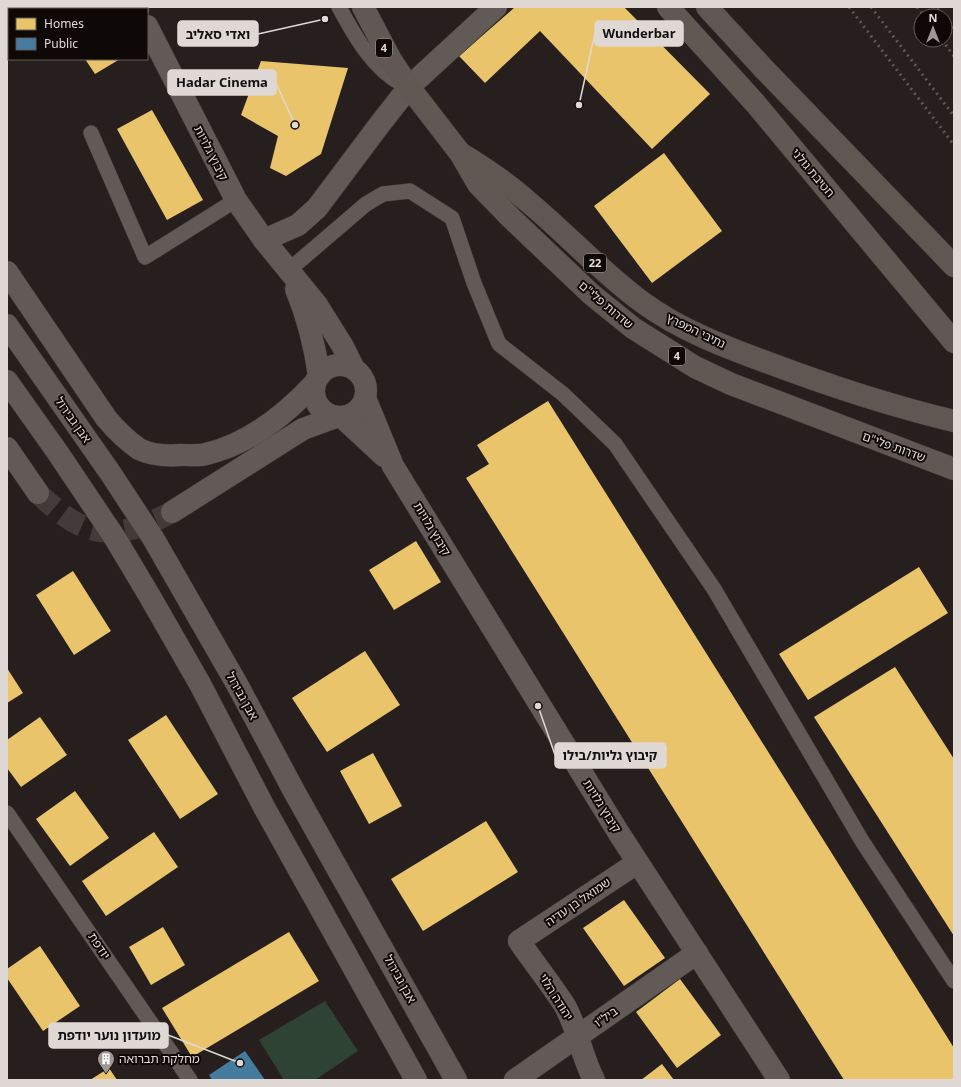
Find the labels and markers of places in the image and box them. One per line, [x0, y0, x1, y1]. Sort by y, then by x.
callout: ואדי סאליב [178, 21, 258, 46]
callout: Wunderbar [595, 21, 683, 46]
callout: Hadar Cinema [168, 70, 276, 95]
callout: קיבוץ גליות/בילו [555, 743, 666, 768]
callout: מועדון נוער יודפת [49, 1023, 168, 1048]
building icon: מחלקת תברואה [96, 1049, 116, 1074]
place label: מחלקת תברואה [119, 1050, 200, 1067]

